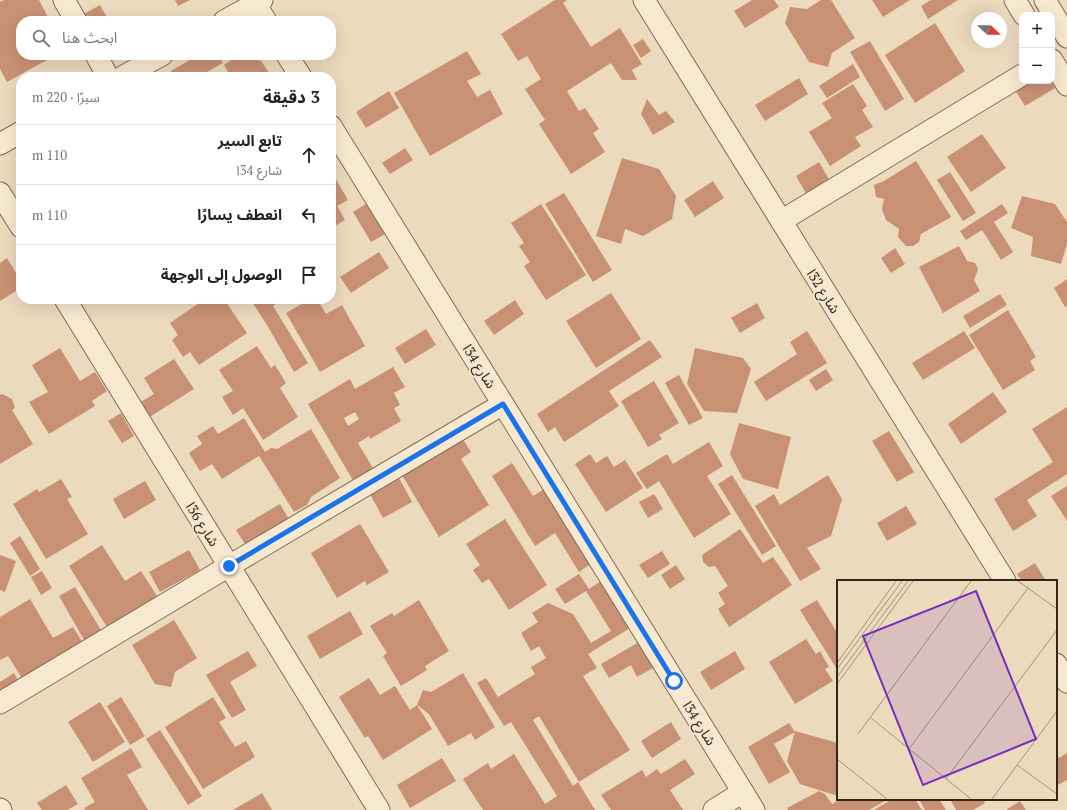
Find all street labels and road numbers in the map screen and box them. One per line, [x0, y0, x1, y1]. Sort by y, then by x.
street label: شارع 32ا [801, 265, 845, 318]
street label: شارع 34ا [457, 340, 501, 393]
street label: شارع 36ا [180, 498, 224, 551]
street label: شارع 34ا [677, 697, 721, 750]

